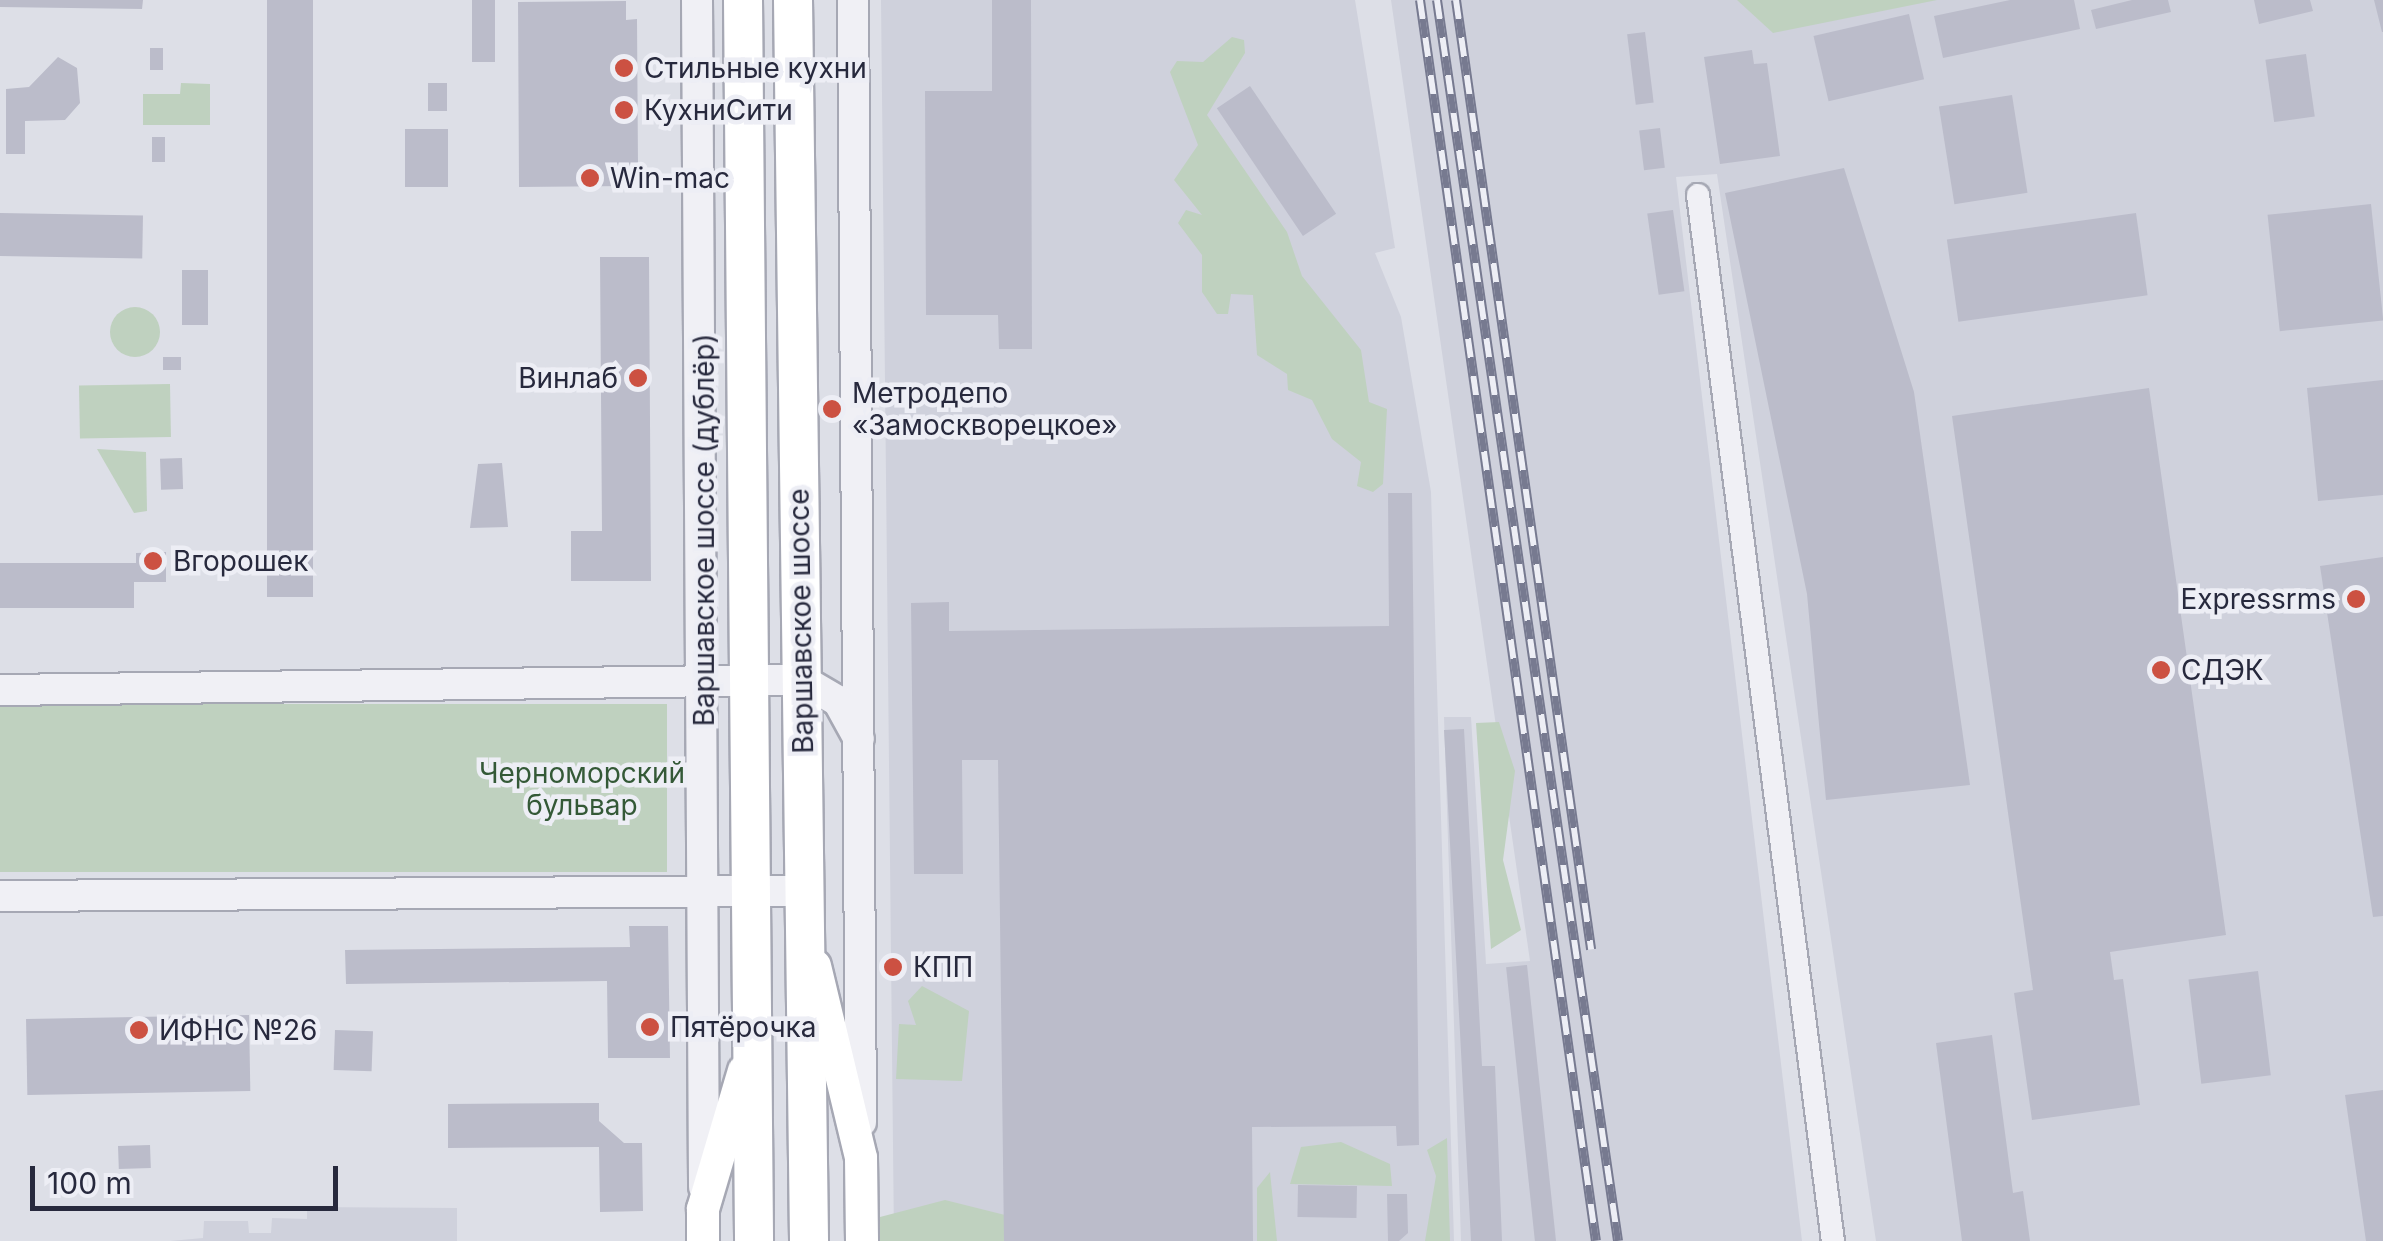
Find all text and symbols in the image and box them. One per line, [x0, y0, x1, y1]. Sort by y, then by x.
place label: Стильные кухни [644, 51, 867, 85]
marker: Стильные кухни [613, 57, 635, 79]
place label: КухниСити [644, 93, 793, 127]
marker: КухниСити [613, 99, 635, 121]
place label: Win-mac [610, 161, 730, 195]
marker: Win-mac [579, 167, 601, 189]
street label: Варшавское шоссе (дублёр) [687, 334, 721, 726]
place label: Винлаб [518, 361, 618, 395]
marker: Винлаб [627, 367, 649, 389]
place label: Метродепо «Замоскворецкое» [852, 376, 1118, 442]
marker: Метродепо «Замоскворецкое» [821, 398, 843, 420]
street label: Варшавское шоссе [782, 488, 820, 754]
place label: Вгорошек [173, 544, 308, 578]
marker: Вгорошек [142, 550, 164, 572]
place label: Expressrms [2180, 582, 2336, 616]
marker: Expressrms [2345, 588, 2367, 610]
place label: СДЭК [2181, 653, 2264, 687]
marker: СДЭК [2150, 659, 2172, 681]
park label: Черноморский бульвар [479, 756, 685, 822]
place label: КПП [913, 950, 973, 984]
marker: КПП [882, 956, 904, 978]
place label: Пятёрочка [670, 1010, 817, 1044]
place label: ИФНС №26 [159, 1013, 317, 1047]
marker: Пятёрочка [639, 1016, 661, 1038]
marker: ИФНС №26 [128, 1019, 150, 1041]
scale bar [35, 1146, 342, 1208]
text: 100 m [47, 1165, 132, 1201]

